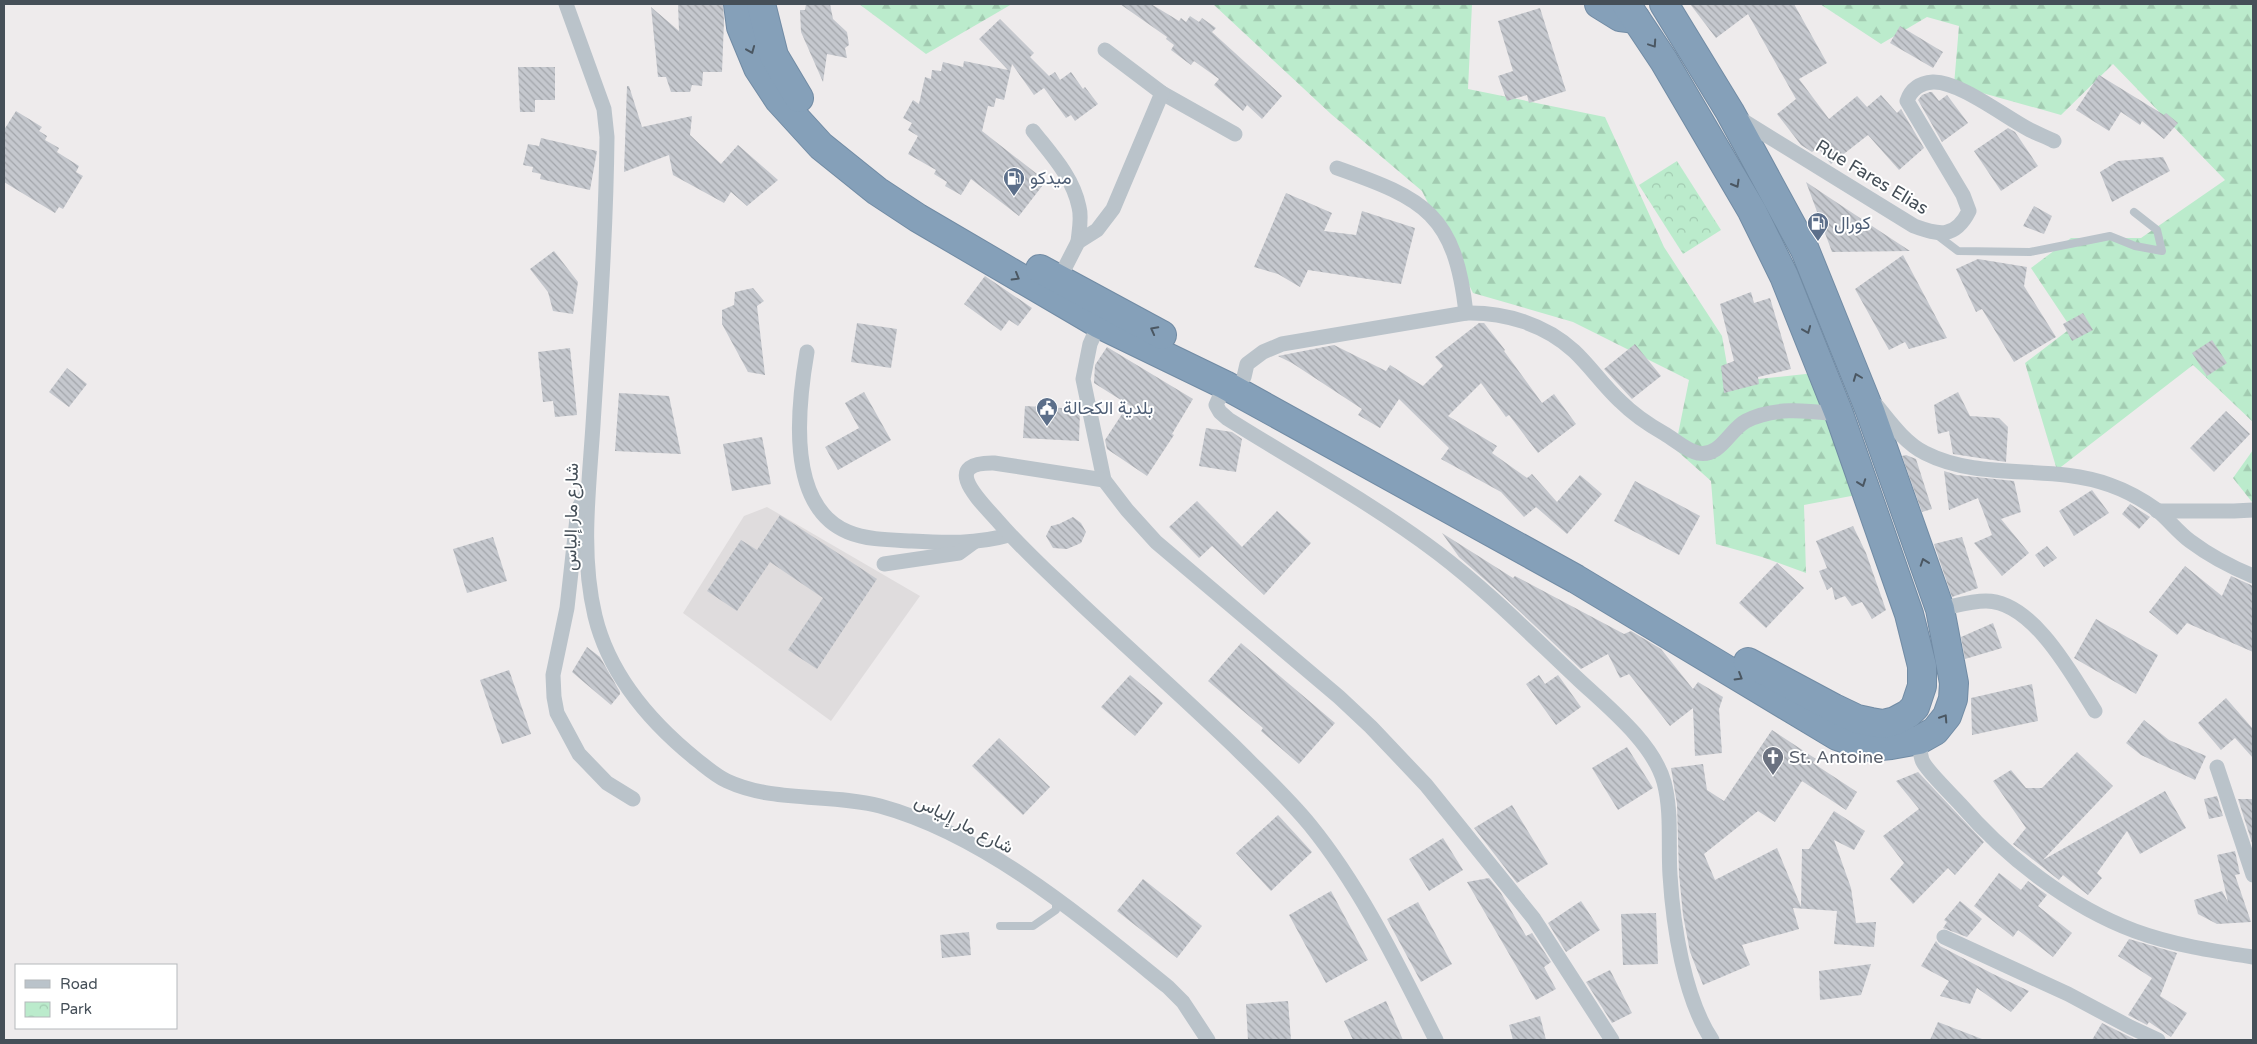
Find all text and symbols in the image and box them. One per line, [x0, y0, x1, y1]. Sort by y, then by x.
one-way arrow [1647, 38, 1656, 48]
one-way arrow [745, 46, 755, 54]
street label: Rue Fares Elias [1812, 135, 1932, 219]
fuel station icon: ميدكو [1002, 166, 1026, 197]
place label: ميدكو [1030, 167, 1072, 189]
one-way arrow [1730, 178, 1740, 187]
fuel station icon: كورال [1806, 211, 1830, 242]
place label: كورال [1834, 212, 1871, 234]
one-way arrow [1011, 270, 1020, 280]
one-way arrow [1800, 325, 1811, 334]
one-way arrow [1151, 326, 1160, 336]
one-way arrow [1853, 373, 1863, 381]
public building icon: بلدية الكحالة [1035, 396, 1059, 427]
place label: بلدية الكحالة [1063, 397, 1153, 419]
street label: شارع مار إلياس [559, 463, 584, 571]
one-way arrow [1856, 478, 1866, 486]
one-way arrow [1920, 559, 1930, 567]
one-way arrow [1733, 671, 1742, 681]
one-way arrow [1937, 715, 1947, 724]
church icon: St. Antoine [1761, 745, 1785, 776]
place label: St. Antoine [1789, 746, 1883, 768]
street label: شارع مار إلياس [910, 790, 1017, 859]
legend [15, 964, 178, 1029]
text: Road [60, 975, 98, 993]
text: Park [60, 1000, 92, 1018]

